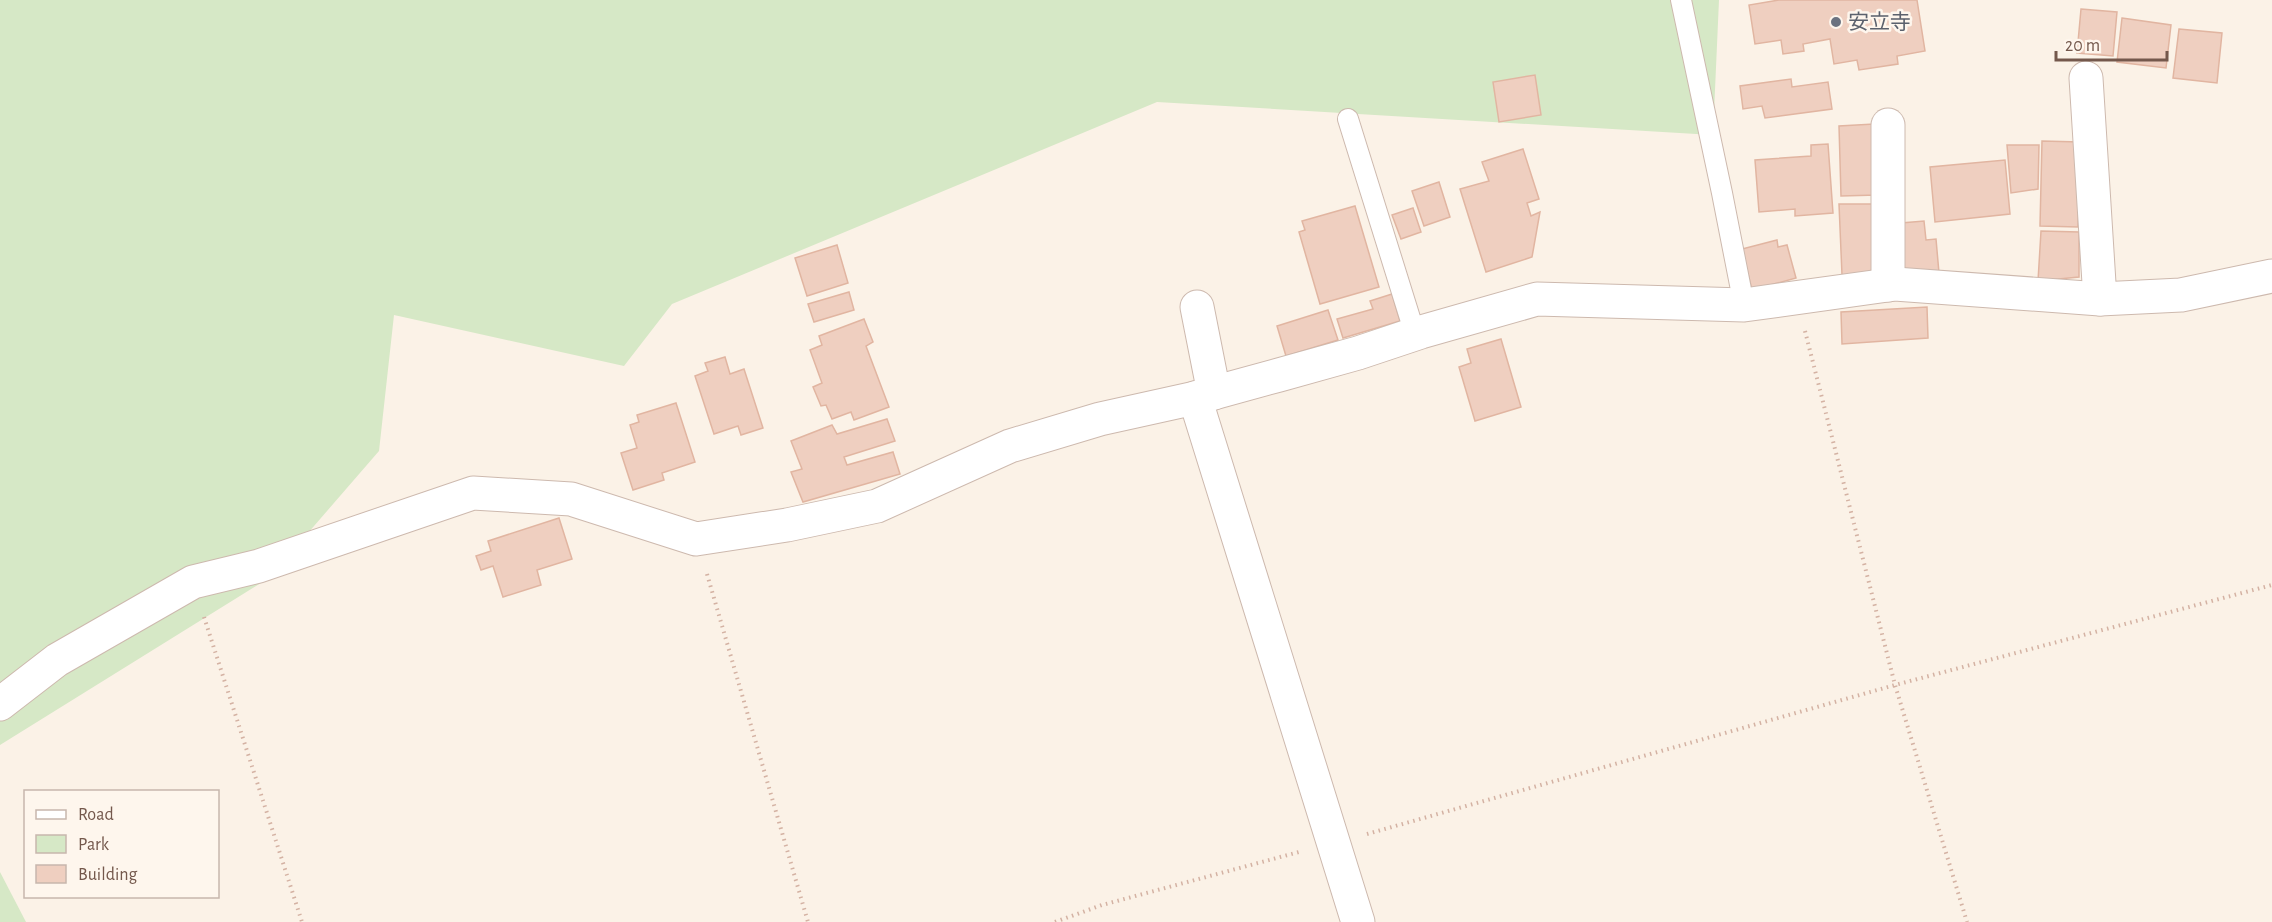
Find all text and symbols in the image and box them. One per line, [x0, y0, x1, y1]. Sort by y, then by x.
place label: 安立寺 [1848, 11, 1911, 33]
marker: 安立寺 [1829, 15, 1843, 29]
scale bar [2056, 24, 2167, 62]
text: 20 m [2065, 37, 2100, 55]
legend [24, 790, 219, 898]
text: Road [78, 806, 114, 824]
text: Park [78, 836, 110, 854]
text: Building [78, 866, 138, 884]

